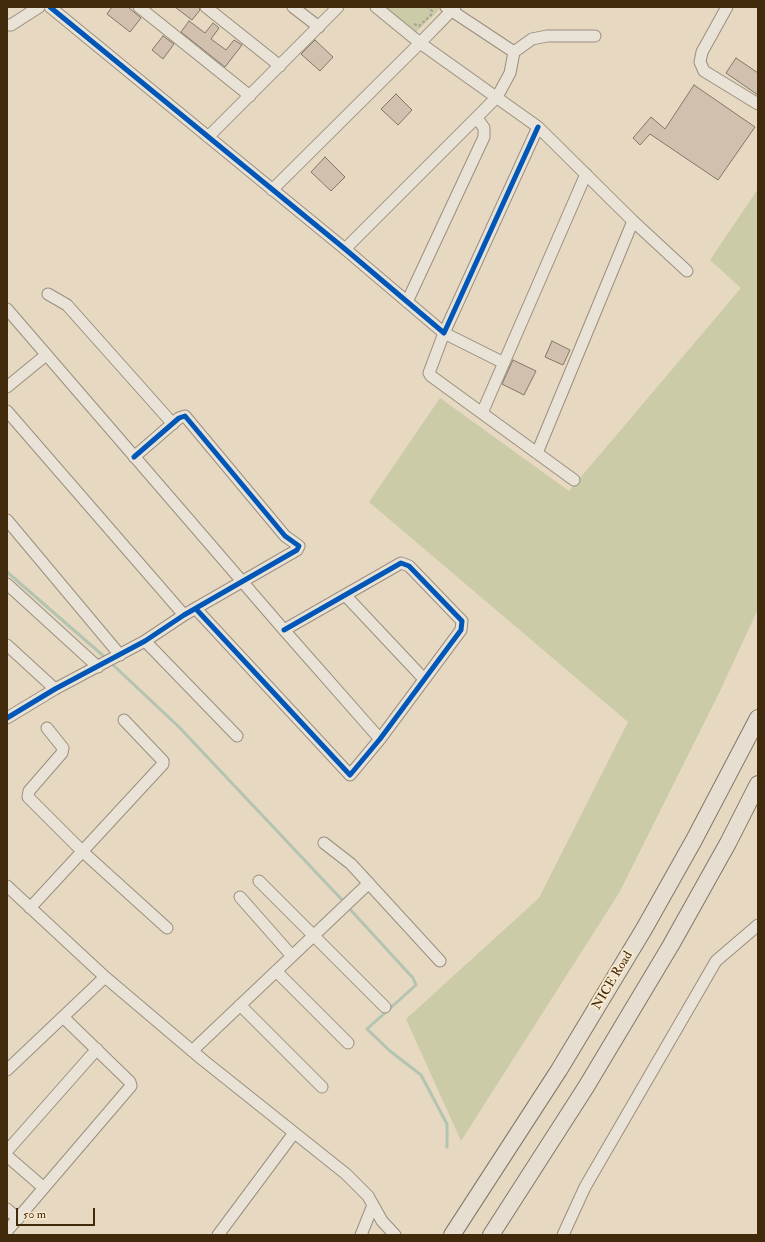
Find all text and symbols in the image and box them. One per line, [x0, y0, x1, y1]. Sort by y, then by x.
street label: NICE Road [589, 949, 637, 1013]
scale bar [18, 1200, 97, 1226]
text: 50 m [23, 1207, 46, 1222]

